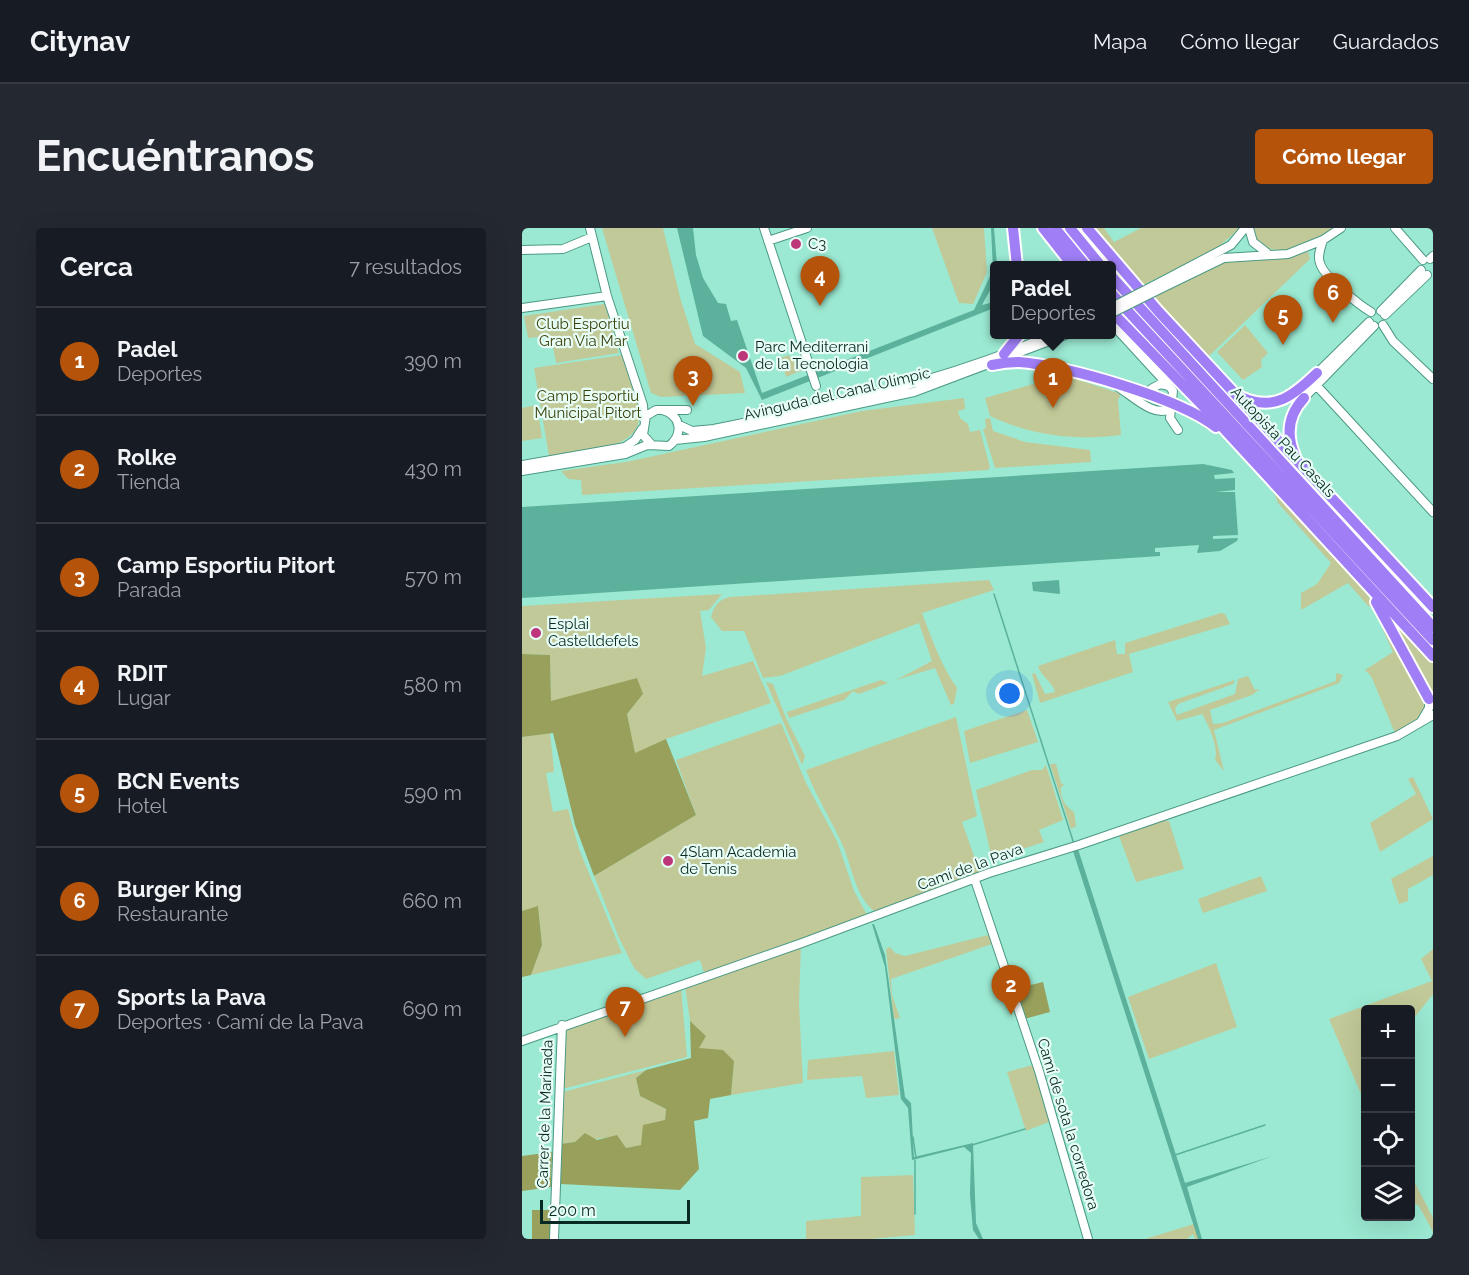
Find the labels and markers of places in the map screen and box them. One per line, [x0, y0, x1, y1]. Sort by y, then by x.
place label: C3 [808, 235, 826, 253]
marker: C3 [789, 237, 803, 251]
pin: 4 [800, 256, 840, 306]
pin: 6 [1314, 274, 1352, 323]
pin: 5 [1264, 296, 1302, 345]
place label: Parc Mediterrani de la Tecnologia [755, 338, 869, 373]
marker: Parc Mediterrani de la Tecnologia [736, 349, 750, 363]
pin: 3 [674, 356, 712, 406]
pin: 1 [1034, 358, 1072, 408]
place label: Esplai Castelldefels [548, 615, 638, 650]
marker: Esplai Castelldefels [529, 626, 543, 640]
place label: 4Slam Academia de Tenis [680, 843, 796, 878]
marker: 4Slam Academia de Tenis [661, 854, 675, 868]
pin: 2 [992, 966, 1030, 1015]
pin: 7 [606, 988, 644, 1037]

